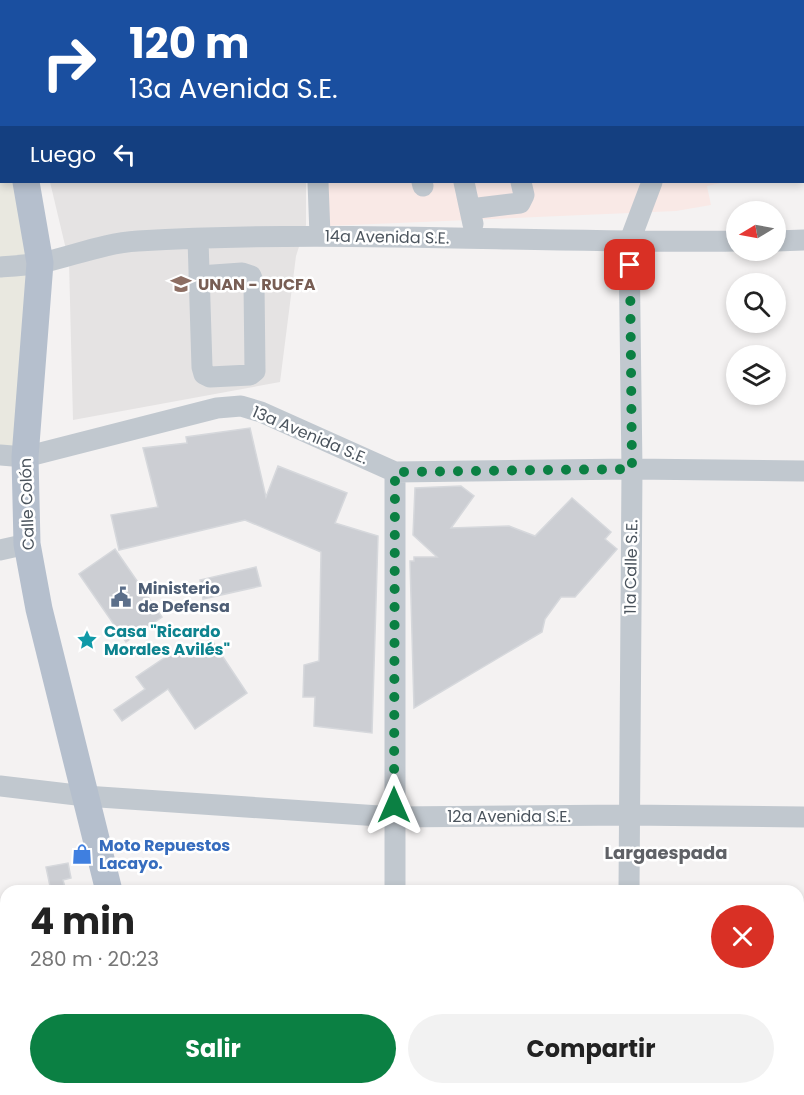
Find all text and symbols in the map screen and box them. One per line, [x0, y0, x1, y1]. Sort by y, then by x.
text: 120 m [129, 14, 250, 73]
icon: right [30, 24, 108, 102]
text: 13a Avenida S.E. [129, 70, 338, 107]
icon: left [108, 138, 141, 171]
text: Luego [30, 139, 96, 170]
north arrow [726, 201, 786, 261]
map controls [726, 201, 786, 405]
street label: 14a Avenida S.E. [325, 224, 449, 250]
pin [604, 239, 655, 290]
icon: arrive [613, 248, 646, 281]
school or university icon: UNAN - RUCFA [169, 272, 193, 296]
place label: UNAN - RUCFA [198, 273, 316, 296]
button: search [726, 273, 786, 333]
button: layers [726, 345, 786, 405]
street label: 13a Avenida S.E. [249, 400, 371, 470]
street label: Calle Colón [14, 458, 40, 550]
street label: 11a Calle S.E. [619, 519, 643, 615]
place label: Ministerio de Defensa [138, 577, 230, 618]
public building icon: Ministerio de Defensa [109, 585, 133, 609]
place label: Casa "Ricardo Morales Avilés" [104, 620, 230, 661]
place icon: Casa "Ricardo Morales Avilés" [75, 628, 99, 652]
position arrow [362, 773, 426, 837]
street label: 12a Avenida S.E. [447, 805, 571, 828]
place label: Moto Repuestos Lacayo. [99, 834, 230, 875]
district label: Largaespada [605, 840, 727, 865]
shop icon: Moto Repuestos Lacayo. [70, 842, 94, 866]
text: 4 min [30, 896, 135, 947]
button: close [711, 905, 774, 968]
text: 280 m · 20:23 [30, 945, 159, 973]
button: Salir [30, 1014, 396, 1083]
button: Compartir [408, 1014, 774, 1083]

